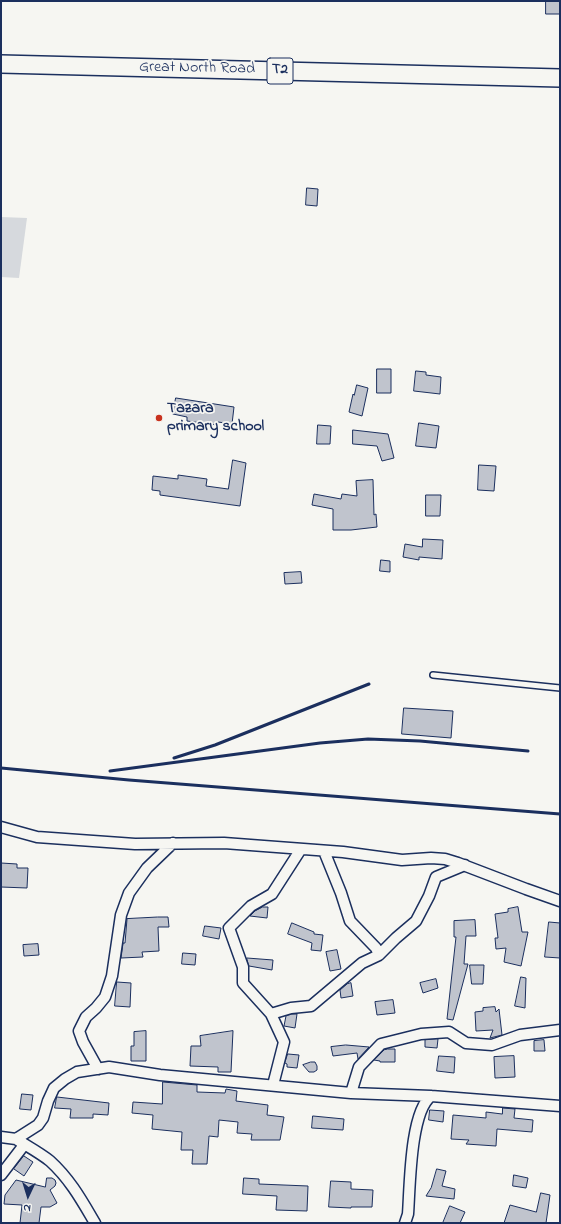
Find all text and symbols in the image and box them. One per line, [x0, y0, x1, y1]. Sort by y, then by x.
street label: Great North Road [139, 58, 255, 80]
road number: T2 [267, 58, 293, 84]
place label: Tazara primary school [167, 399, 264, 437]
marker: Tazara primary school [154, 413, 164, 423]
north arrow [8, 1176, 48, 1216]
text: N [23, 1200, 31, 1216]

